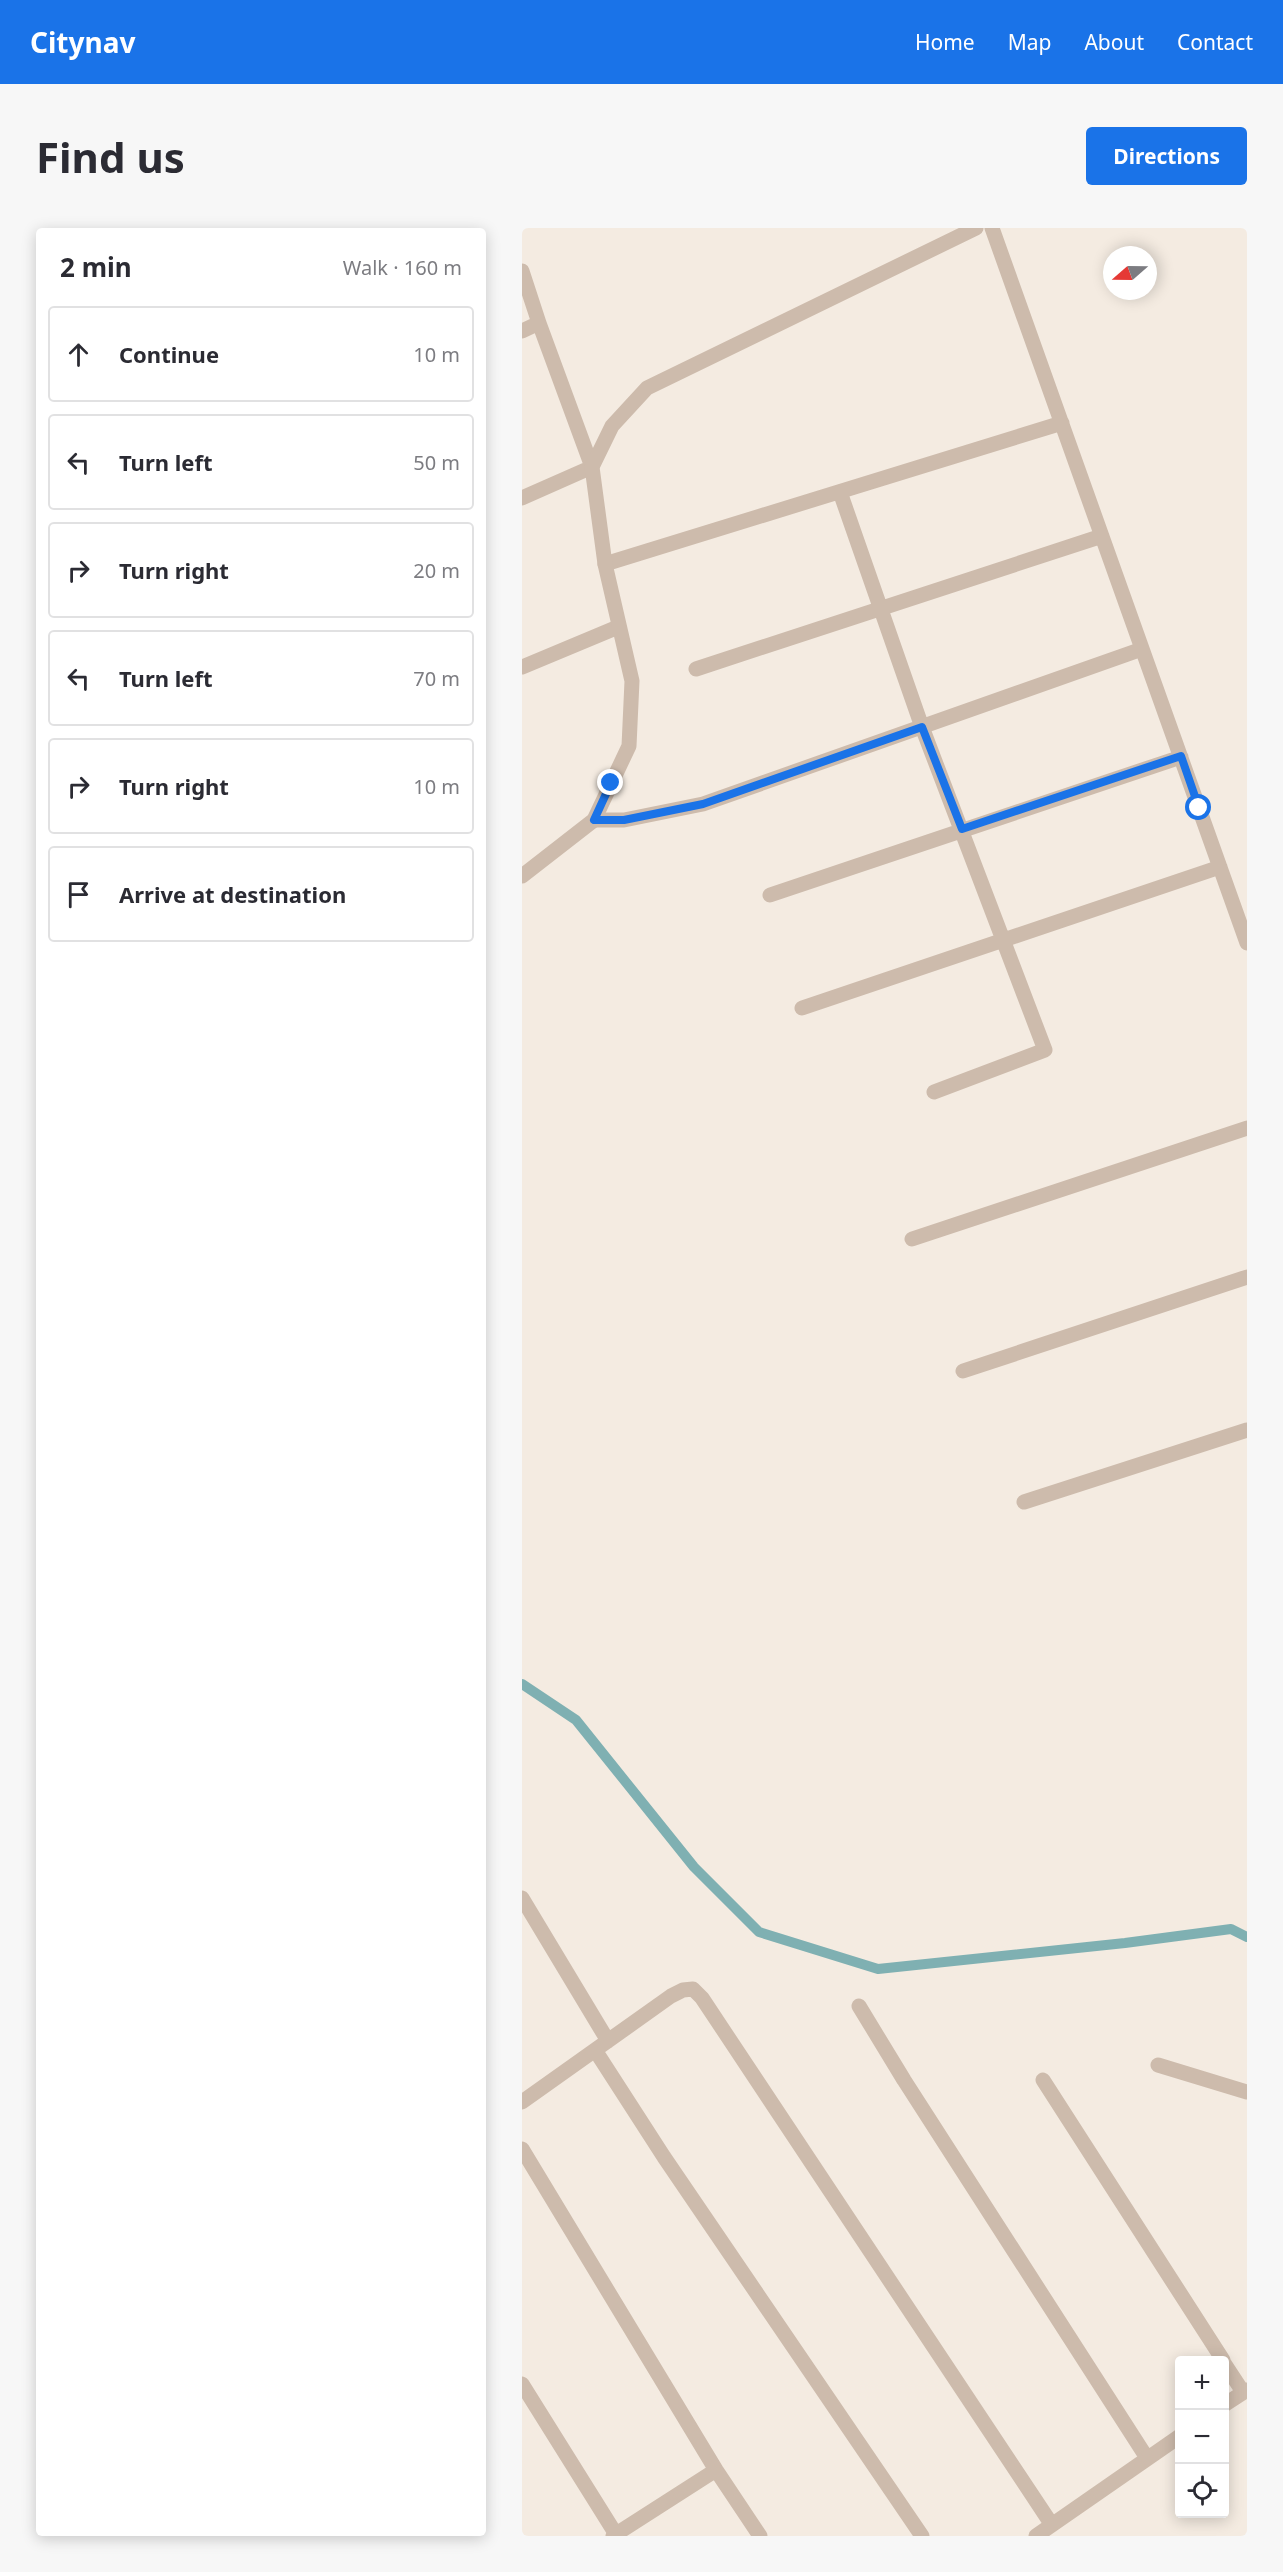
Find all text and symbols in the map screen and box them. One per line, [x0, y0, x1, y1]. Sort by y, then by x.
text: Citynav [30, 23, 135, 61]
text: Home [915, 28, 975, 56]
text: Map [1008, 28, 1051, 56]
text: About [1084, 28, 1144, 56]
text: Contact [1177, 28, 1253, 56]
button: Directions [1086, 127, 1247, 185]
text: Find us [36, 128, 185, 185]
north arrow [1103, 246, 1157, 300]
text: 2 min [60, 249, 132, 285]
text: Walk · 160 m [343, 254, 462, 281]
icon: ahead [62, 338, 95, 371]
text: Continue [119, 339, 219, 369]
text: 10 m [413, 341, 460, 368]
icon: left [62, 446, 95, 479]
text: Turn left [119, 447, 213, 477]
text: 50 m [413, 449, 460, 476]
icon: right [62, 554, 95, 587]
text: Turn right [119, 555, 229, 585]
text: 20 m [413, 557, 460, 584]
icon: left [62, 662, 95, 695]
text: Turn left [119, 663, 213, 693]
text: 70 m [413, 665, 460, 692]
route end [597, 769, 623, 795]
icon: right [62, 770, 95, 803]
text: Turn right [119, 771, 229, 801]
text: 10 m [413, 773, 460, 800]
route start [1185, 794, 1211, 820]
icon: arrive [62, 878, 95, 911]
text: Arrive at destination [119, 879, 346, 909]
map controls [1175, 2356, 1229, 2518]
button: + [1175, 2356, 1229, 2410]
button: − [1175, 2410, 1229, 2464]
button: locate [1175, 2464, 1229, 2518]

